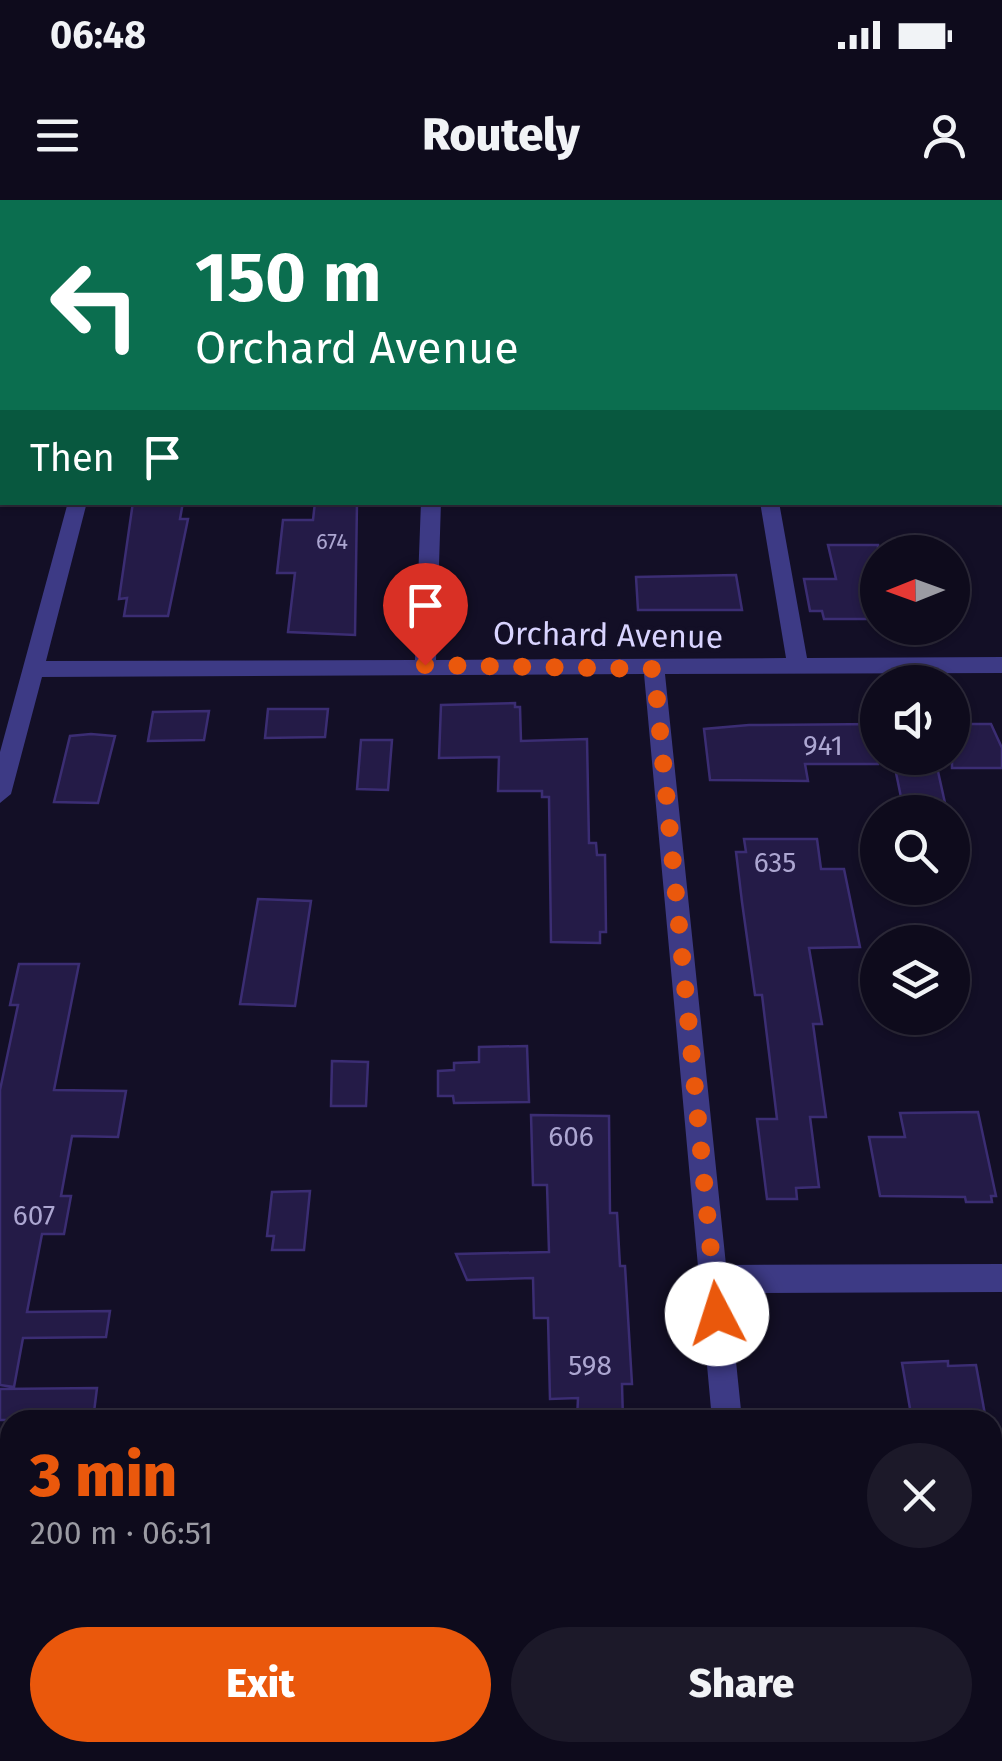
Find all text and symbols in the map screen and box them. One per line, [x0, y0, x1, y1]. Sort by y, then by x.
text: 06:48 [50, 12, 146, 58]
icon: menu [30, 108, 85, 163]
text: Routely [422, 108, 580, 162]
icon: person [917, 108, 972, 163]
text: 150 m [195, 236, 382, 320]
icon: left [30, 240, 160, 370]
text: Orchard Avenue [195, 321, 519, 375]
icon: arrive [135, 430, 190, 485]
text: Then [30, 435, 115, 481]
house number: 674 [316, 528, 348, 555]
north arrow [860, 535, 970, 645]
map controls [860, 535, 970, 1035]
pin [383, 563, 468, 666]
icon: arrive [398, 578, 453, 633]
street label: Orchard Avenue [493, 614, 723, 656]
button: sound [860, 665, 970, 775]
house number: 941 [803, 729, 843, 762]
button: search [860, 795, 970, 905]
house number: 635 [754, 846, 796, 879]
button: layers [860, 925, 970, 1035]
house number: 606 [548, 1120, 594, 1153]
house number: 607 [13, 1199, 55, 1232]
position arrow [665, 1262, 769, 1366]
house number: 598 [568, 1349, 612, 1382]
text: 3 min [30, 1440, 177, 1512]
button: close [867, 1443, 972, 1548]
text: 200 m · 06:51 [30, 1514, 213, 1552]
button: Exit [30, 1627, 491, 1742]
button: Share [511, 1627, 972, 1742]

